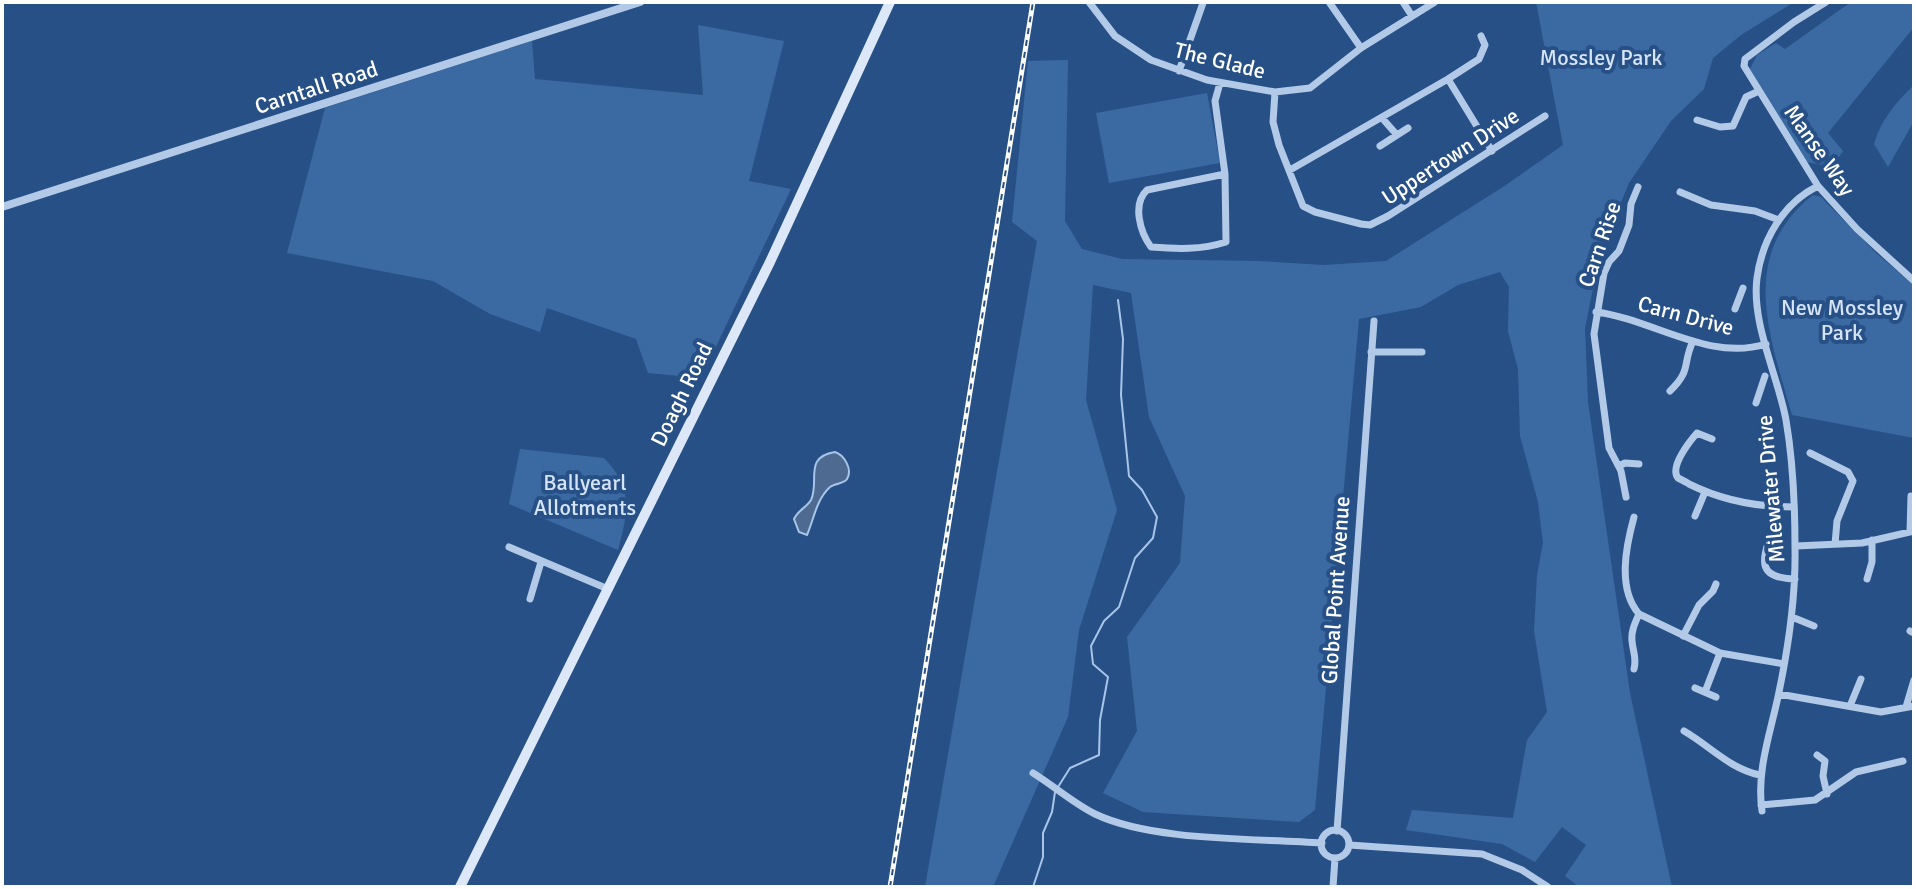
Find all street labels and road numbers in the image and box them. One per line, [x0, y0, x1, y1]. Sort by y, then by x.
street label: The Glade [1171, 36, 1268, 85]
street label: Carntall Road [251, 55, 381, 120]
street label: Manse Way [1778, 99, 1861, 202]
street label: Uppertown Drive [1377, 102, 1524, 211]
street label: Carn Rise [1572, 198, 1627, 291]
street label: Carn Drive [1635, 290, 1737, 341]
street label: Doagh Road [645, 338, 718, 451]
street label: Milewater Drive [1751, 414, 1790, 564]
street label: Global Point Avenue [1315, 495, 1356, 685]

